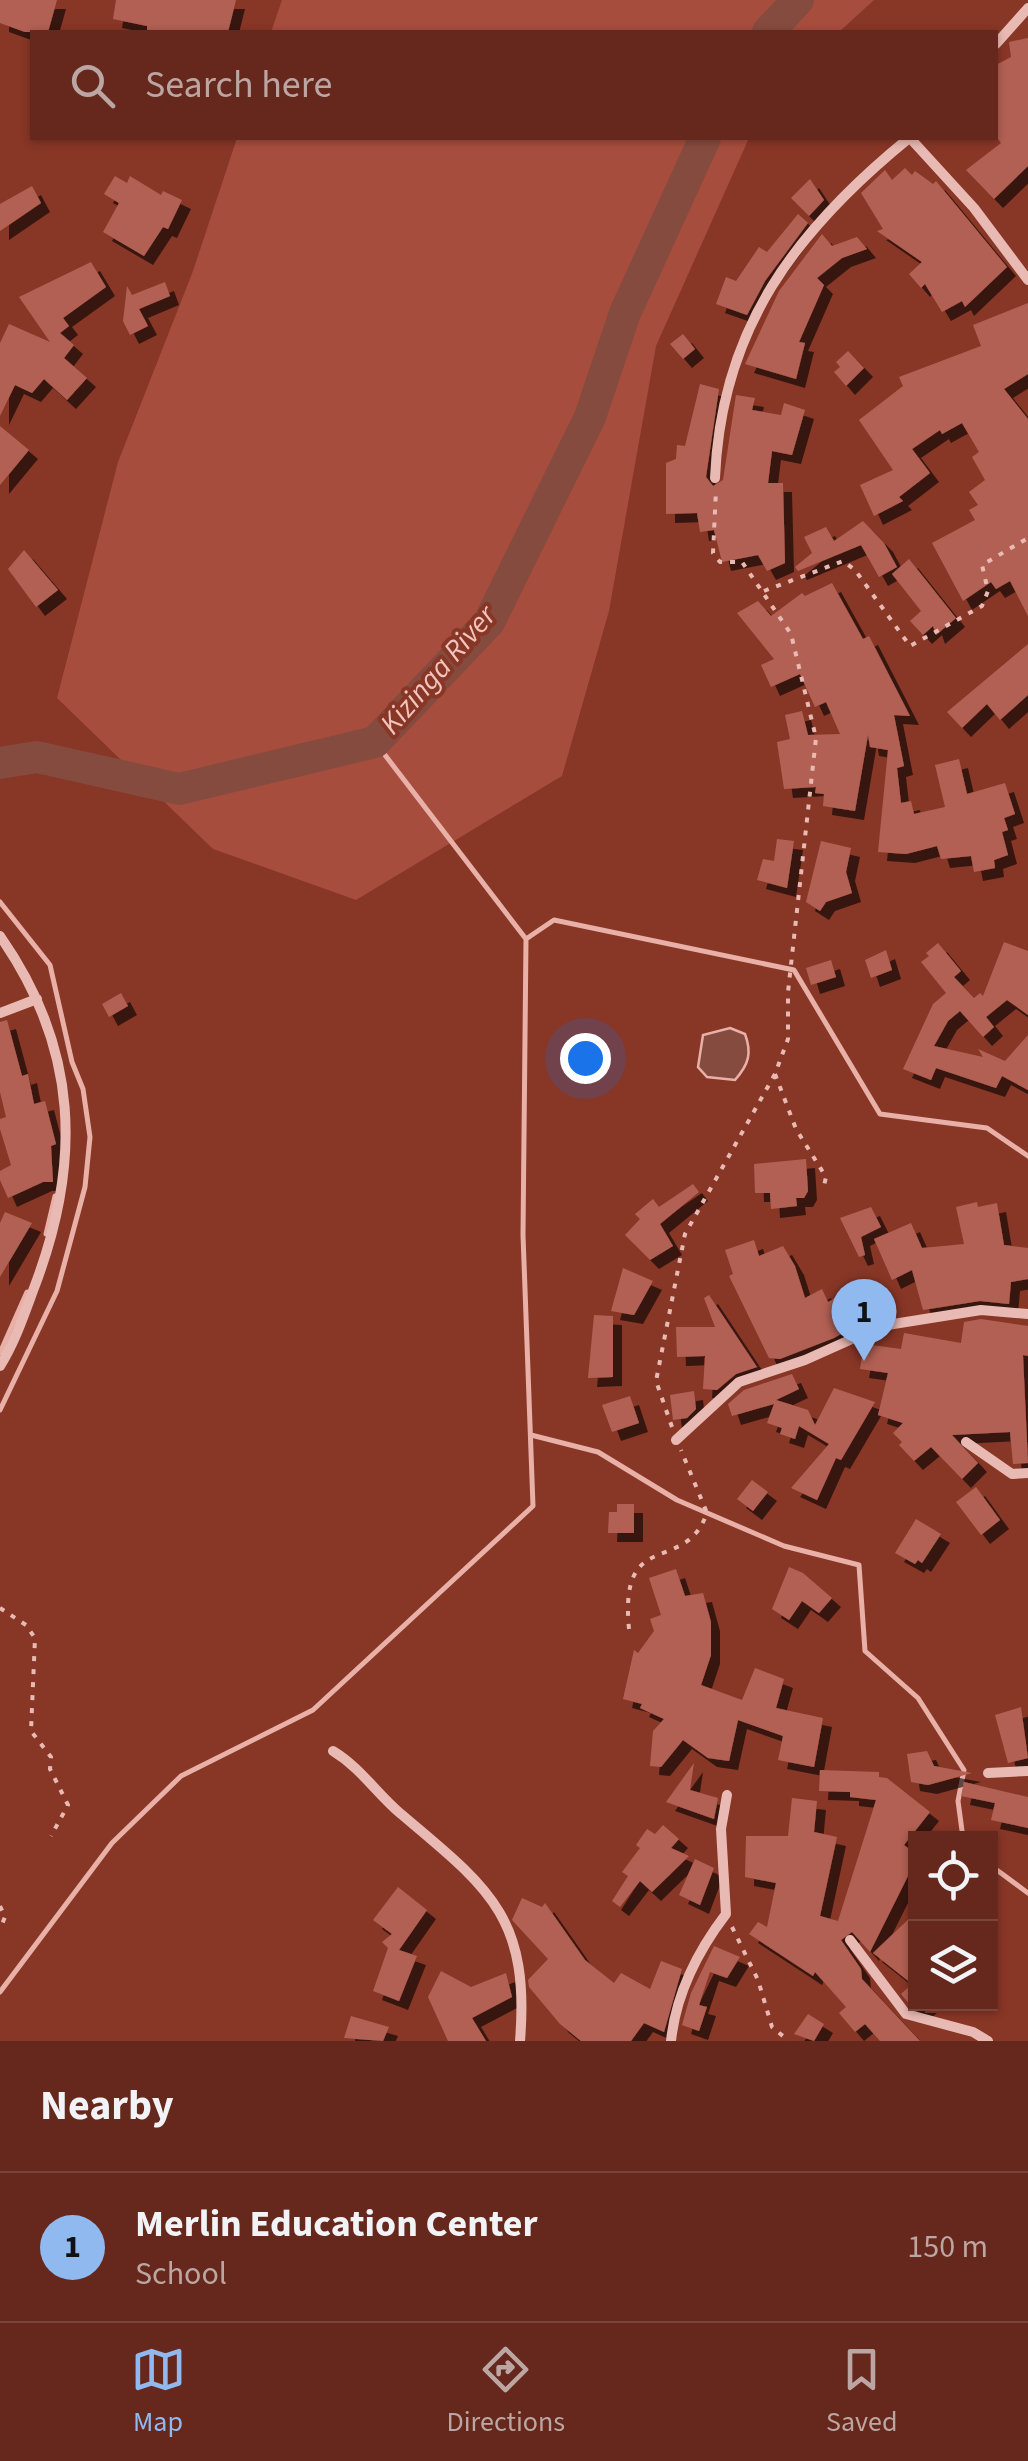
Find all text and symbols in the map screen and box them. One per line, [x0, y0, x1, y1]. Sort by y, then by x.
search box [30, 30, 998, 140]
icon: search [65, 58, 120, 113]
text: Search here [145, 58, 332, 112]
water label: Kizinga River [370, 595, 507, 744]
your location [560, 1033, 611, 1084]
pin: 1 [832, 1278, 896, 1361]
map controls [908, 1831, 998, 2011]
button: locate [908, 1831, 998, 1921]
button: layers [908, 1921, 998, 2011]
text: Nearby [40, 2076, 174, 2136]
text: Merlin Education Center [135, 2197, 538, 2251]
text: 1 [64, 2224, 81, 2270]
text: 150 m [907, 2224, 988, 2270]
text: School [135, 2251, 227, 2297]
tab: Map [131, 2342, 186, 2442]
tab: Directions [447, 2342, 565, 2442]
tab: Saved [826, 2342, 897, 2442]

